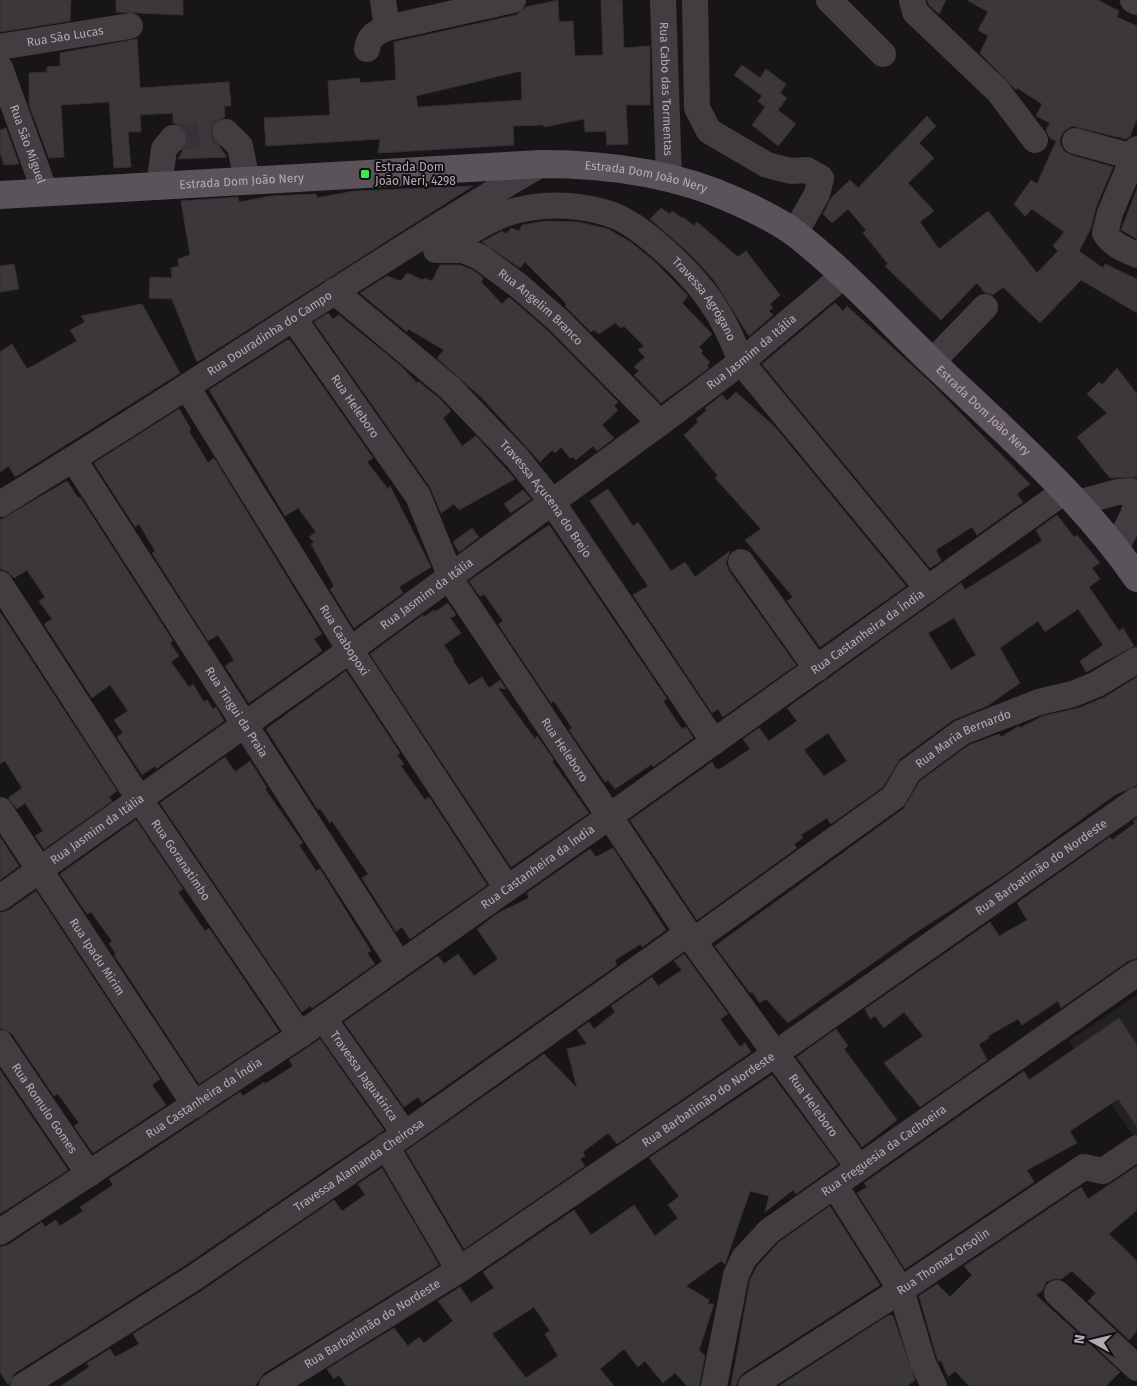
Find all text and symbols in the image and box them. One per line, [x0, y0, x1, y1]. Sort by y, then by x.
street label: Rua Cabo das Tormentas [657, 22, 675, 157]
street label: Rua São Lucas [26, 23, 105, 50]
street label: Rua São Miguel [7, 103, 49, 186]
street label: Estrada Dom João Nery [584, 158, 709, 196]
place label: Estrada Dom João Neri, 4298 [375, 160, 456, 188]
marker: Estrada Dom João Neri, 4298 [359, 168, 371, 180]
street label: Estrada Dom João Nery [179, 171, 304, 192]
street label: Travessa Agrógano [669, 254, 739, 343]
street label: Rua Angelim Branco [495, 266, 586, 348]
street label: Rua Douradinha do Campo [204, 288, 335, 379]
street label: Rua Jasmim da Itália [704, 311, 799, 392]
street label: Estrada Dom João Nery [933, 363, 1033, 459]
street label: Rua Heleboro [328, 372, 382, 441]
street label: Travessa Açucena do Brejo [497, 437, 594, 560]
street label: Rua Jasmim da Itália [378, 555, 476, 632]
street label: Rua Castanheira da Índia [808, 587, 927, 677]
street label: Rua Caabopoxi [317, 602, 372, 678]
street label: Rua Tingui da Praia [202, 664, 271, 760]
street label: Rua Maria Bernardo [913, 707, 1013, 771]
street label: Rua Heleboro [538, 715, 591, 784]
street label: Rua Jasmim da Itália [48, 791, 147, 867]
street label: Rua Barbatimão do Nordeste [973, 816, 1110, 918]
street label: Rua Goranatimbo [148, 817, 213, 903]
street label: Rua Castanheira da Índia [478, 822, 597, 912]
street label: Rua Ipadu Mirim [67, 916, 128, 998]
street label: Travessa Jaguatirica [327, 1028, 401, 1124]
street label: Rua Barbatimão do Nordeste [639, 1049, 777, 1150]
street label: Rua Castanheira da Índia [143, 1055, 265, 1141]
street label: Rua Romulo Gomes [9, 1061, 80, 1156]
street label: Rua Heleboro [786, 1071, 841, 1139]
street label: Rua Freguesia da Cachoeira [819, 1102, 949, 1199]
street label: Travessa Alamanda Cheirosa [291, 1116, 426, 1214]
street label: Rua Thomaz Orsolin [894, 1225, 992, 1298]
street label: Rua Barbatimão do Nordeste [302, 1276, 443, 1371]
north arrow [1067, 1316, 1117, 1366]
text: N [1071, 1333, 1089, 1345]

